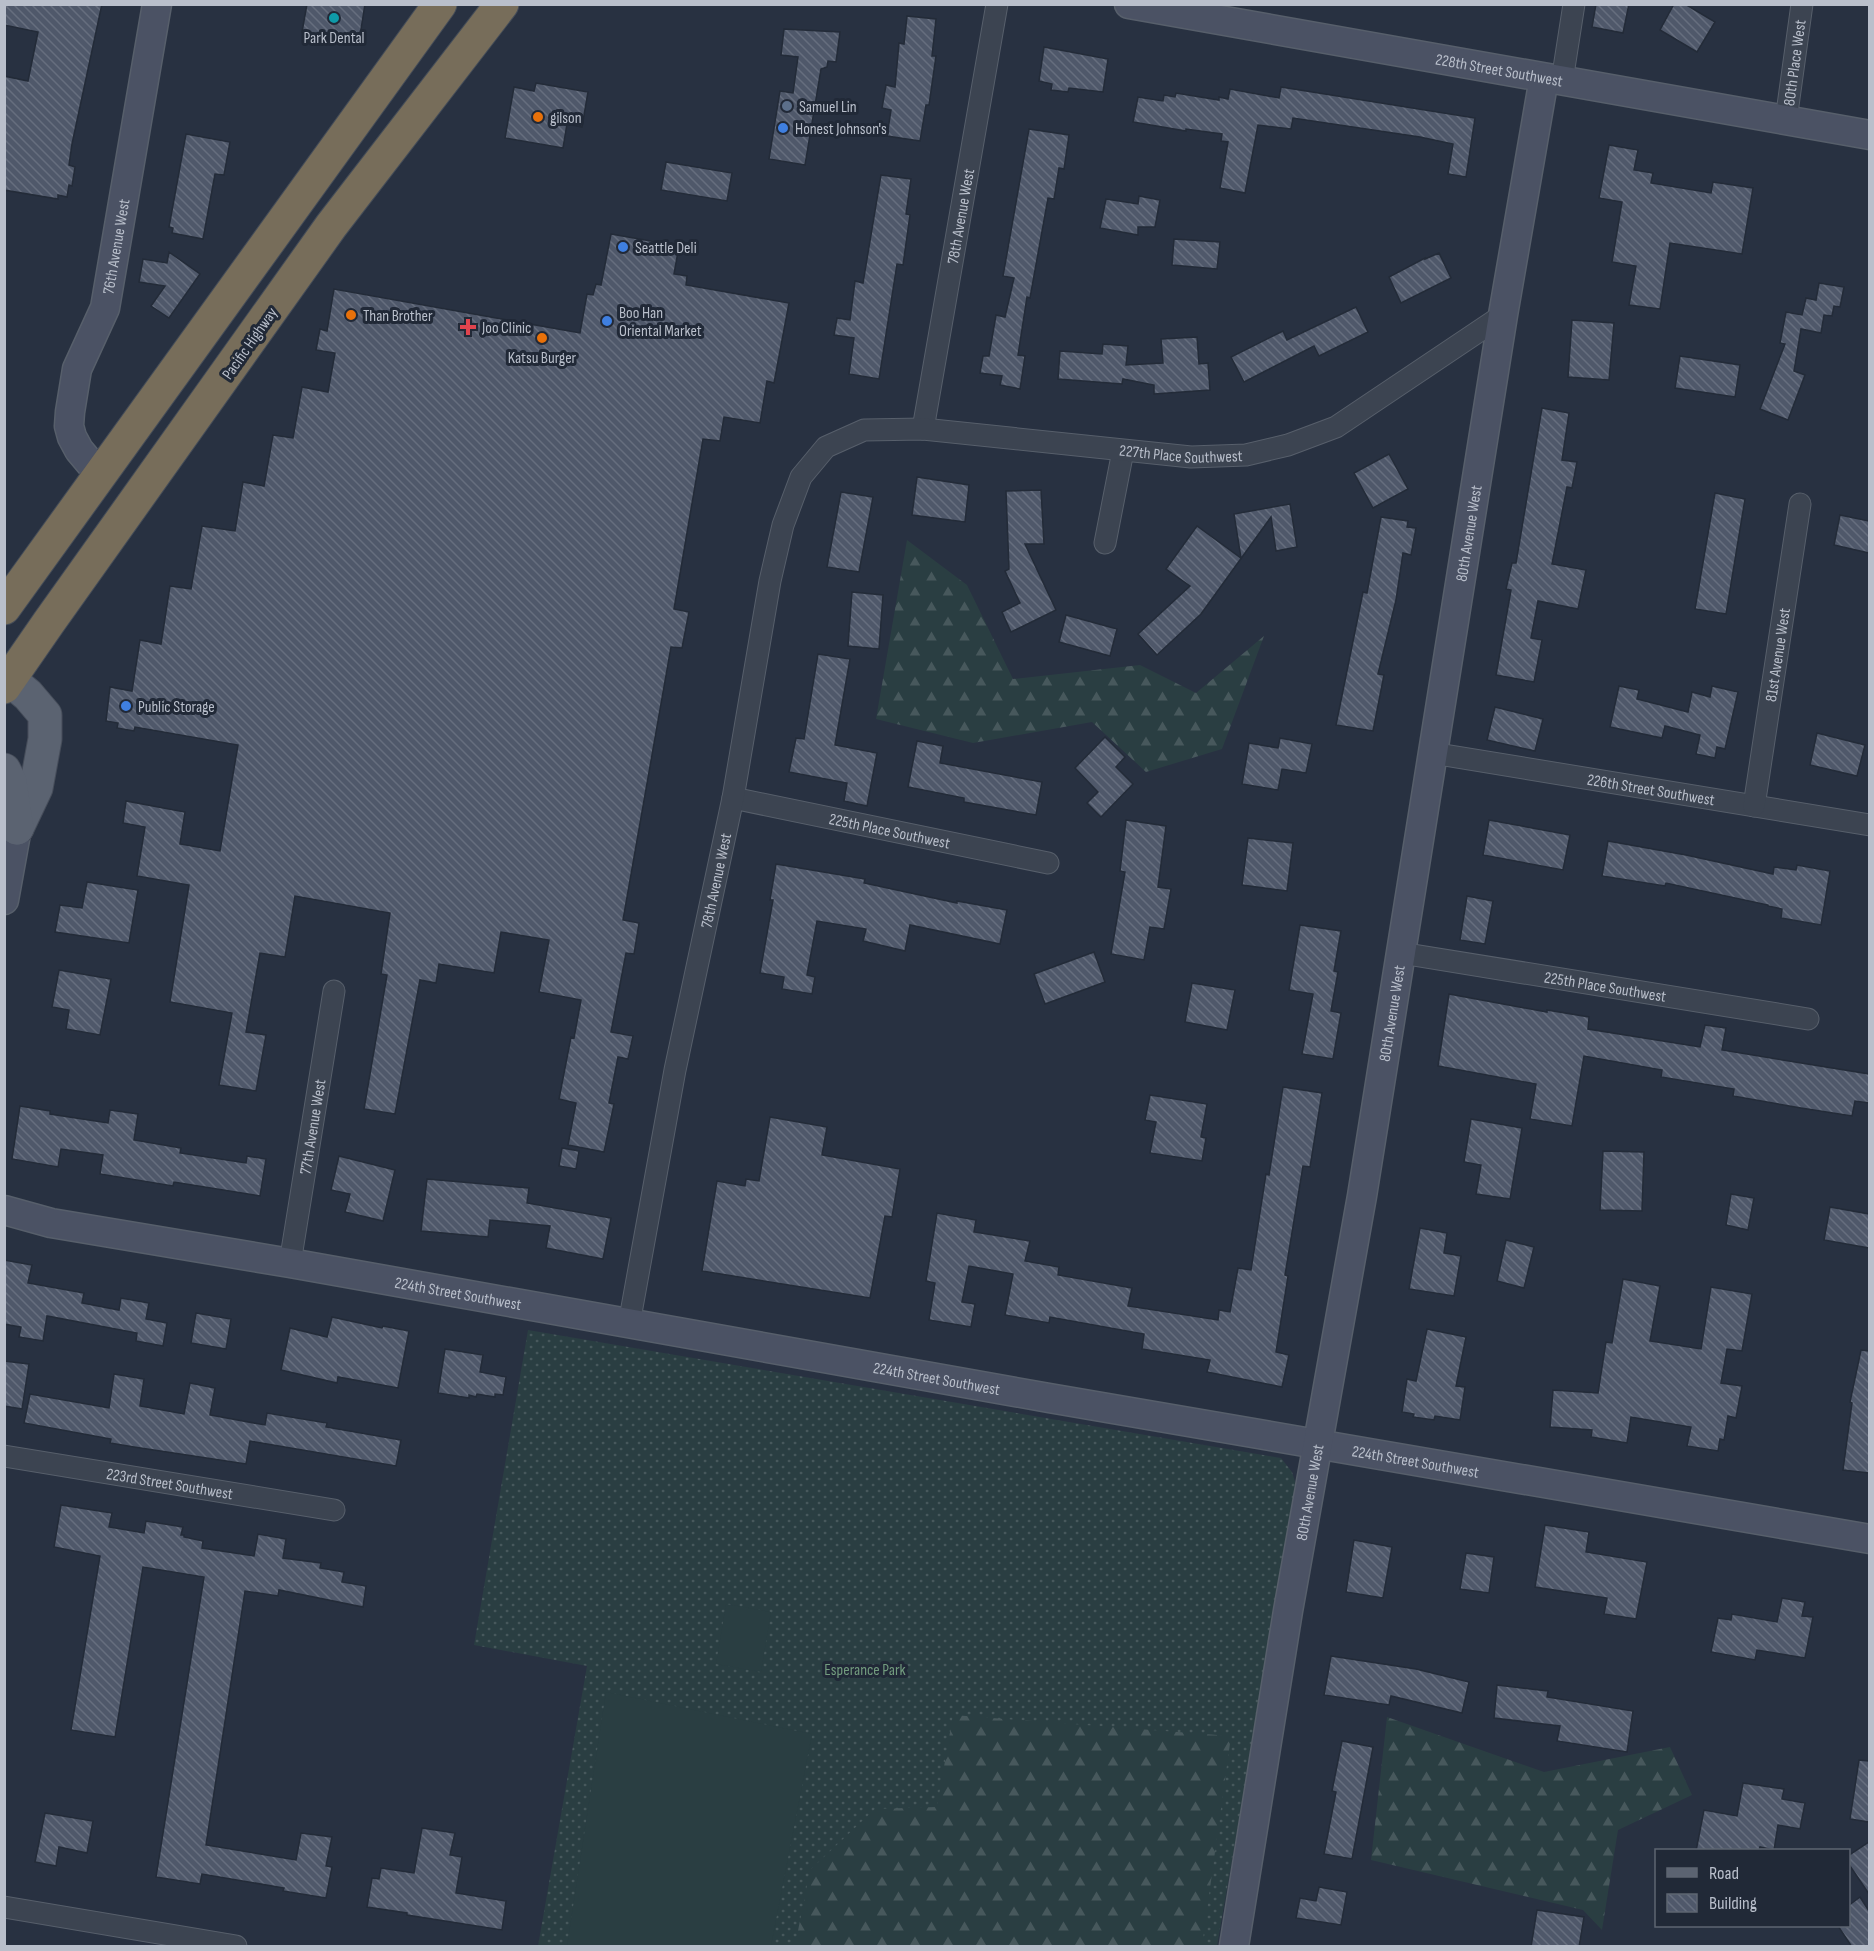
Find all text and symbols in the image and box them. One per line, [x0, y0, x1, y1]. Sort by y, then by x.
marker: Park Dental [327, 11, 341, 25]
street label: 80th Place West [1780, 18, 1811, 107]
place label: Park Dental [303, 29, 365, 48]
street label: 228th Street Southwest [1434, 50, 1564, 92]
place label: Samuel Lin [799, 98, 857, 117]
marker: Samuel Lin [780, 99, 794, 113]
place label: gilson [550, 109, 582, 128]
marker: gilson [531, 110, 545, 124]
place label: Honest Johnson's [795, 120, 887, 139]
marker: Honest Johnson's [776, 121, 790, 135]
street label: 78th Avenue West [944, 167, 979, 266]
street label: 76th Avenue West [99, 197, 135, 296]
place label: Seattle Deli [635, 239, 697, 258]
marker: Seattle Deli [616, 240, 630, 254]
street label: Pacific Highway [219, 304, 282, 383]
place label: Boo Han Oriental Market [619, 304, 702, 341]
place label: Than Brother [363, 307, 433, 326]
marker: Than Brother [344, 308, 358, 322]
marker: Boo Han Oriental Market [600, 314, 614, 328]
marker: Joo Clinic [459, 318, 477, 336]
place label: Joo Clinic [481, 319, 531, 338]
marker: Katsu Burger [535, 331, 549, 345]
place label: Katsu Burger [508, 349, 577, 368]
street label: 227th Place Southwest [1118, 442, 1243, 468]
street label: 80th Avenue West [1452, 484, 1487, 583]
street label: 81st Avenue West [1762, 607, 1795, 703]
place label: Public Storage [138, 698, 215, 717]
marker: Public Storage [119, 699, 133, 713]
street label: 226th Street Southwest [1586, 771, 1716, 810]
street label: 225th Place Southwest [827, 810, 952, 854]
street label: 78th Avenue West [698, 831, 736, 930]
street label: 80th Avenue West [1376, 964, 1410, 1063]
street label: 225th Place Southwest [1543, 968, 1667, 1007]
street label: 77th Avenue West [296, 1078, 331, 1176]
street label: 224th Street Southwest [393, 1274, 523, 1315]
street label: 224th Street Southwest [872, 1359, 1001, 1400]
street label: 224th Street Southwest [1350, 1442, 1480, 1483]
street label: 80th Avenue West [1293, 1443, 1329, 1542]
street label: 223rd Street Southwest [105, 1465, 234, 1504]
park label: Esperance Park [824, 1661, 906, 1680]
legend [1655, 1849, 1850, 1927]
text: Road [1709, 1863, 1739, 1884]
text: Building [1709, 1893, 1757, 1914]

